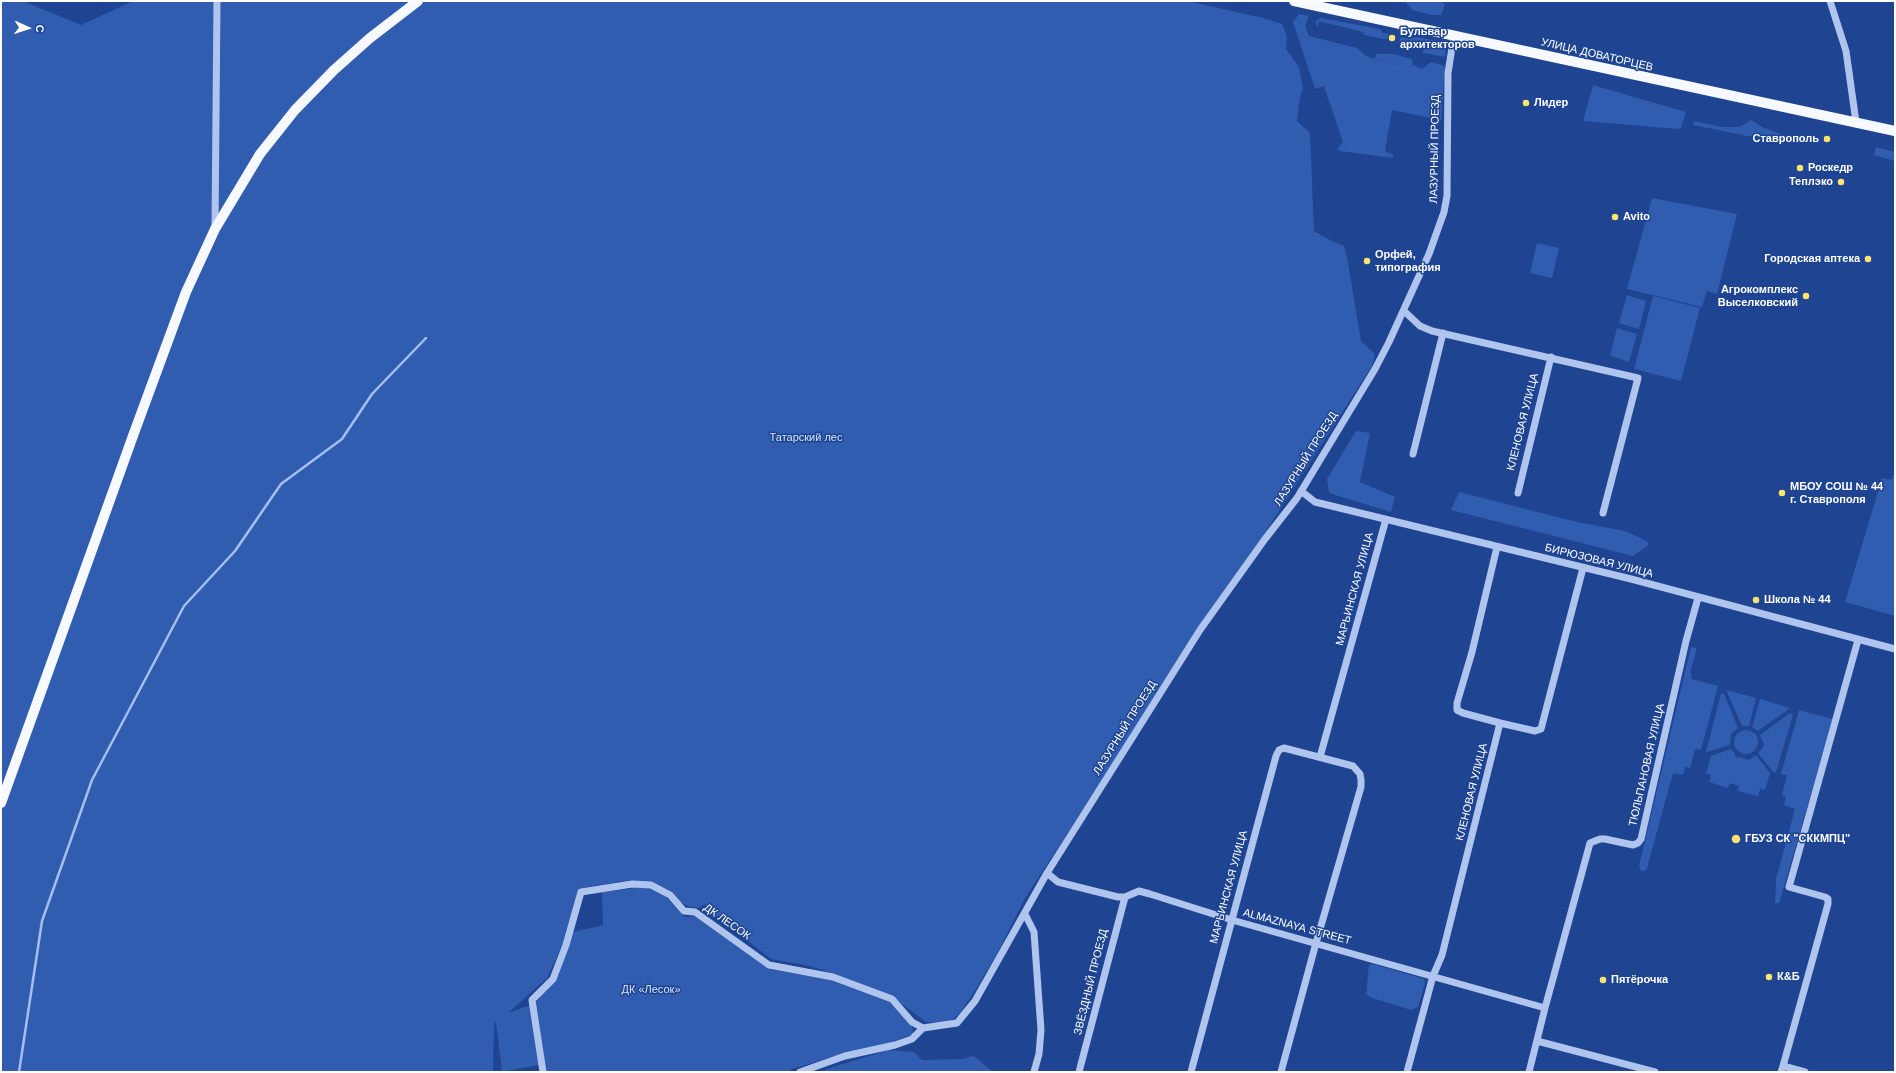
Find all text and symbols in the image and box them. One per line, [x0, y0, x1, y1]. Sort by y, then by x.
north arrow [8, 8, 48, 48]
text: С [34, 24, 46, 33]
place label: Бульвар архитекторов [1400, 25, 1475, 51]
marker: Бульвар архитекторов [1387, 33, 1397, 43]
street label: УЛИЦА ДОВАТОРЦЕВ [1540, 36, 1654, 74]
street label: ЛАЗУРНЫЙ ПРОЕЗД [1427, 95, 1443, 203]
place label: Лидер [1534, 96, 1568, 110]
marker: Лидер [1521, 98, 1531, 108]
place label: Ставрополь [1753, 132, 1819, 146]
marker: Ставрополь [1822, 134, 1832, 144]
place label: Роскедр [1808, 161, 1853, 175]
marker: Роскедр [1795, 163, 1805, 173]
place label: Теплэко [1789, 175, 1833, 189]
marker: Теплэко [1836, 177, 1846, 187]
place label: Avito [1623, 210, 1650, 224]
marker: Avito [1610, 212, 1620, 222]
place label: Орфей, типография [1375, 248, 1441, 274]
place label: Городская аптека [1764, 252, 1860, 266]
marker: Городская аптека [1863, 254, 1873, 264]
marker: Орфей, типография [1362, 256, 1372, 266]
place label: Агрокомплекс Выселковский [1718, 283, 1798, 309]
marker: Агрокомплекс Выселковский [1801, 291, 1811, 301]
street label: КЛЕНОВАЯ УЛИЦА [1505, 372, 1541, 472]
street label: ЛАЗУРНЫЙ ПРОЕЗД [1272, 409, 1340, 509]
park label: Татарский лес [770, 431, 842, 445]
place label: МБОУ СОШ № 44 г. Ставрополя [1790, 480, 1883, 506]
marker: МБОУ СОШ № 44 г. Ставрополя [1777, 488, 1787, 498]
street label: МАРЬИНСКАЯ УЛИЦА [1334, 531, 1376, 647]
street label: БИРЮЗОВАЯ УЛИЦА [1543, 541, 1655, 581]
place label: Школа № 44 [1764, 593, 1831, 607]
marker: Школа № 44 [1751, 595, 1761, 605]
street label: ЛАЗУРНЫЙ ПРОЕЗД [1091, 678, 1159, 778]
street label: ТЮЛЬПАНОВАЯ УЛИЦА [1626, 702, 1668, 828]
street label: КЛЕНОВАЯ УЛИЦА [1454, 742, 1490, 842]
street label: МАРЬИНСКАЯ УЛИЦА [1208, 829, 1250, 945]
place label: ГБУЗ СК "СККМПЦ" [1745, 832, 1850, 846]
marker: ГБУЗ СК "СККМПЦ" [1730, 833, 1742, 845]
street label: ДК ЛЕСОК [701, 901, 753, 943]
street label: ALMAZNAYA STREET [1241, 906, 1353, 948]
street label: ЗВЁЗДНЫЙ ПРОЕЗД [1071, 928, 1111, 1036]
place label: К&Б [1777, 970, 1800, 984]
marker: К&Б [1764, 972, 1774, 982]
place label: Пятёрочка [1611, 973, 1668, 987]
marker: Пятёрочка [1598, 975, 1608, 985]
park label: ДК «Лесок» [621, 983, 681, 997]

